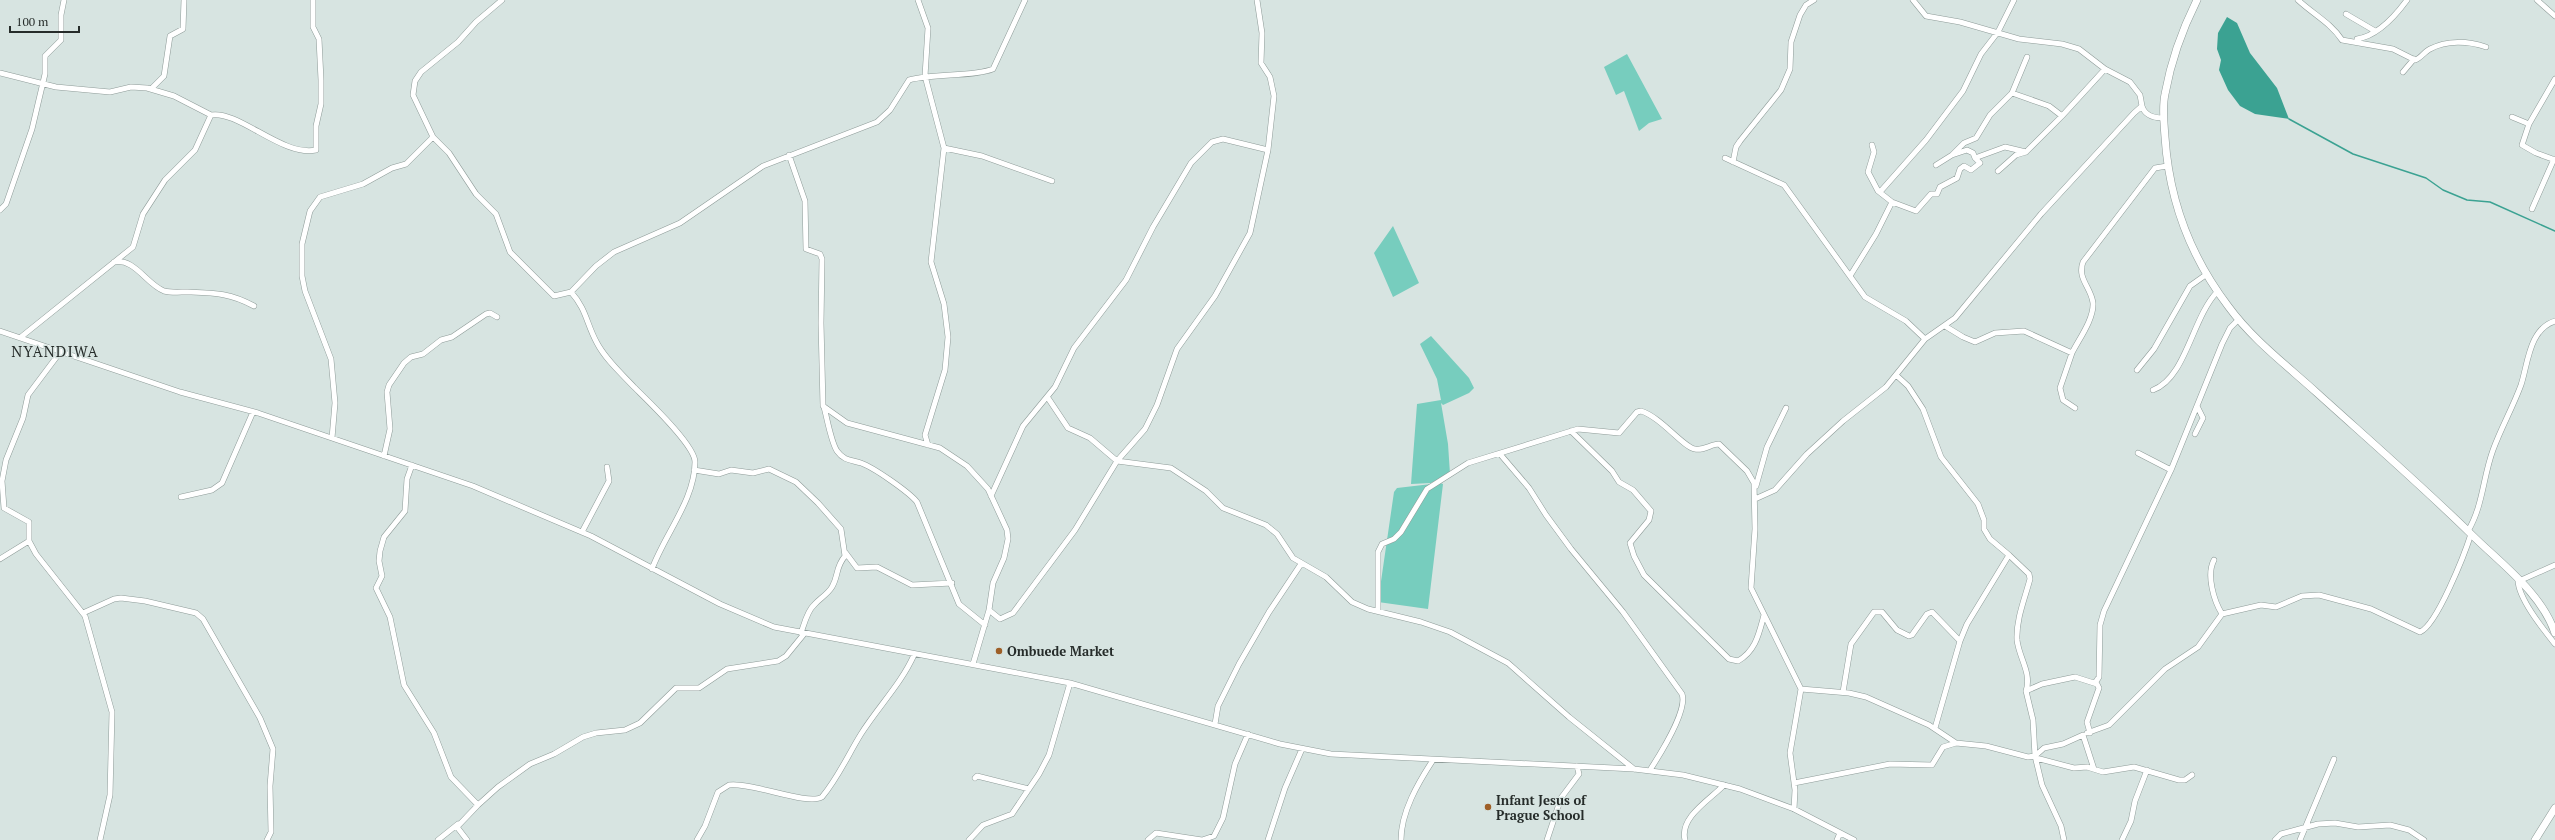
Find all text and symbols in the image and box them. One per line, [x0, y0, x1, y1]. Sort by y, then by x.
scale bar [10, 8, 79, 34]
text: 100 m [16, 14, 49, 29]
district label: NYANDIWA [11, 341, 99, 361]
place label: Ombuede Market [1007, 642, 1115, 660]
marker: Ombuede Market [994, 646, 1004, 656]
place label: Infant Jesus of Prague School [1496, 791, 1587, 824]
marker: Infant Jesus of Prague School [1483, 802, 1493, 812]

